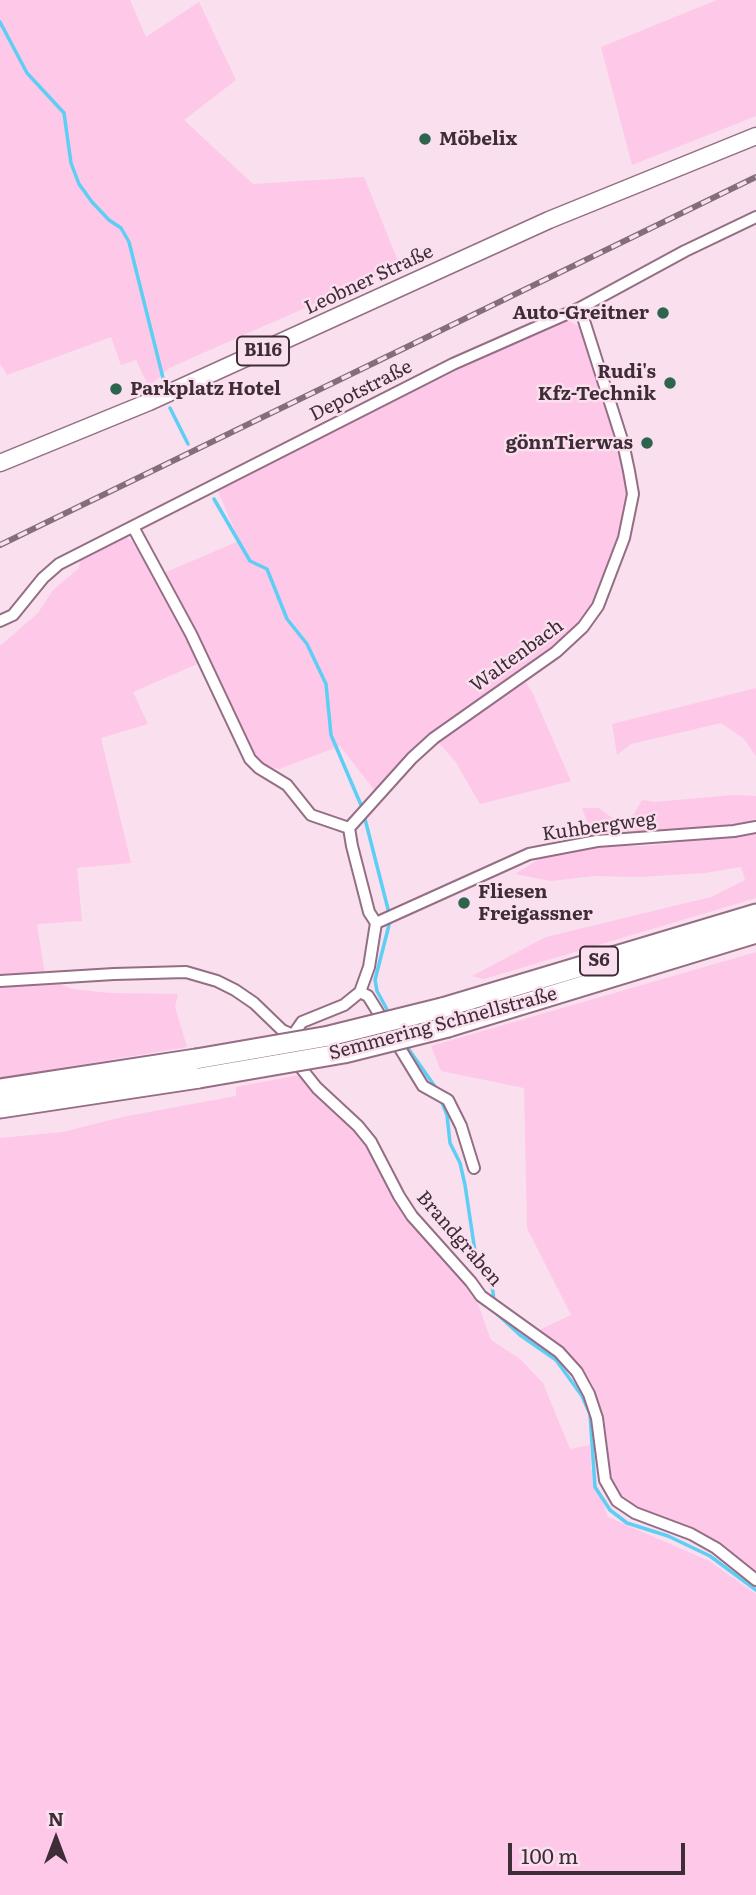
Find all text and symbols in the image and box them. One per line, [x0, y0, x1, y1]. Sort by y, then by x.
place label: Möbelix [439, 128, 517, 150]
marker: Möbelix [417, 131, 433, 147]
street label: Leobner Straße [301, 240, 437, 320]
place label: Auto-Greitner [512, 302, 649, 324]
marker: Auto-Greitner [655, 305, 671, 321]
road number: B116 [237, 337, 289, 366]
street label: Depotstraße [306, 355, 416, 427]
place label: Rudi's Kfz-Technik [538, 361, 656, 405]
marker: Rudi's Kfz-Technik [662, 375, 678, 391]
place label: Parkplatz Hotel [130, 378, 281, 400]
marker: Parkplatz Hotel [108, 381, 124, 397]
place label: gönnTierwas [506, 432, 633, 454]
marker: gönnTierwas [639, 435, 655, 451]
street label: Waltenbach [466, 615, 568, 697]
street label: Kuhbergweg [541, 808, 657, 846]
place label: Fliesen Freigassner [478, 881, 593, 925]
marker: Fliesen Freigassner [456, 895, 472, 911]
road number: S6 [580, 946, 618, 976]
street label: Semmering Schnellstraße [327, 983, 559, 1065]
street label: Brandgraben [411, 1187, 507, 1291]
north arrow [21, 1804, 91, 1874]
text: N [48, 1804, 64, 1832]
scale bar [511, 1828, 688, 1872]
text: 100 m [521, 1839, 578, 1870]

